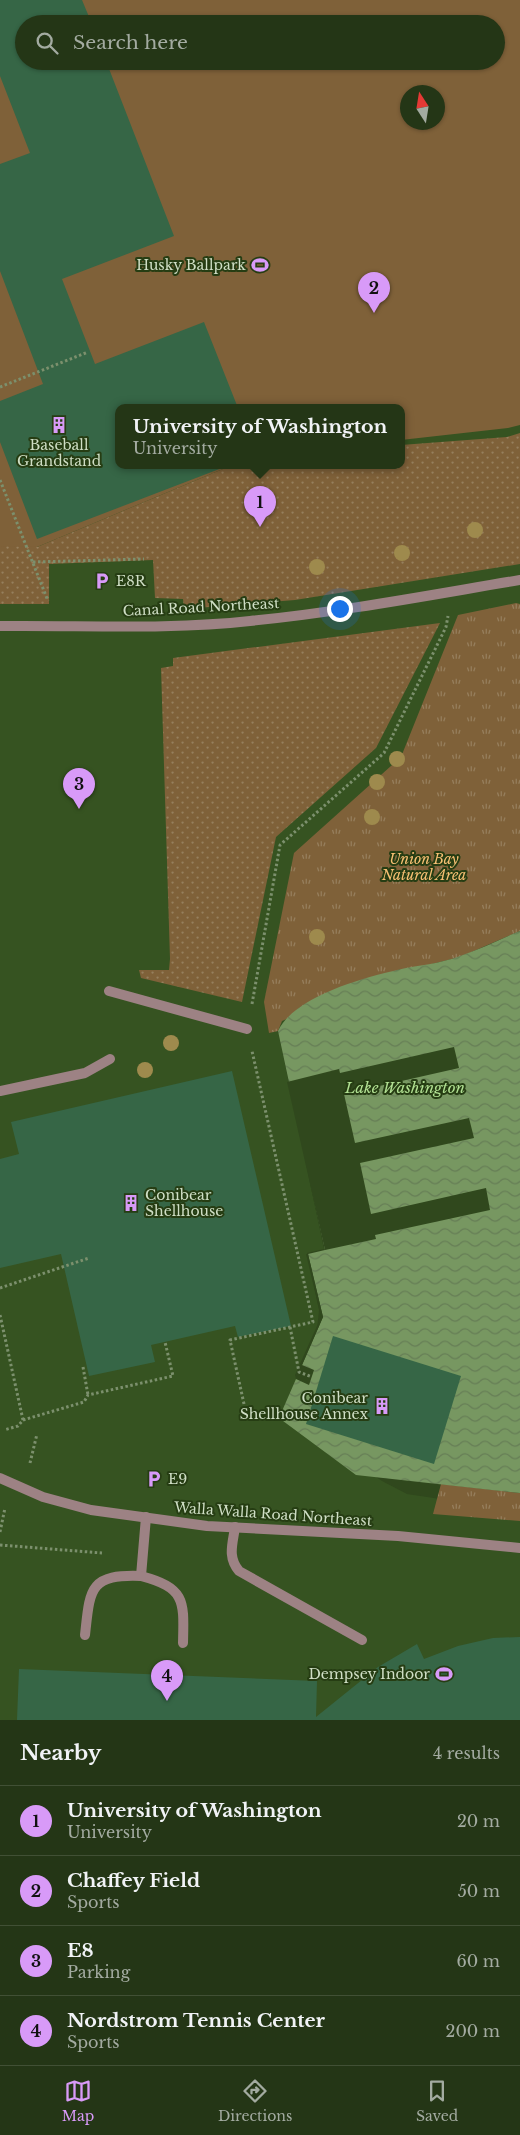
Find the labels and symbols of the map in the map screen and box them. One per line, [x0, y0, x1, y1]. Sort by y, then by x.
north arrow [400, 85, 445, 130]
sports icon: Husky Ballpark [250, 255, 270, 275]
place label: Husky Ballpark [136, 256, 246, 274]
pin: 2 [358, 272, 390, 313]
building icon: Baseball Grandstand [49, 415, 69, 435]
place label: Baseball Grandstand [17, 436, 102, 470]
pin: 1 [244, 486, 276, 527]
parking icon: E8R [92, 571, 112, 591]
place label: E8R [116, 572, 147, 590]
street label: Canal Road Northeast [122, 594, 280, 620]
your location [327, 596, 353, 622]
pin: 3 [63, 768, 95, 809]
park label: Union Bay Natural Area [381, 850, 466, 884]
water label: Lake Washington [344, 1078, 465, 1097]
place label: Conibear Shellhouse [145, 1186, 223, 1220]
building icon: Conibear Shellhouse [121, 1193, 141, 1213]
place label: Conibear Shellhouse Annex [240, 1389, 368, 1423]
building icon: Conibear Shellhouse Annex [372, 1396, 392, 1416]
parking icon: E9 [144, 1469, 164, 1489]
place label: E9 [168, 1470, 187, 1488]
street label: Walla Walla Road Northeast [172, 1498, 373, 1530]
pin: 4 [151, 1660, 183, 1701]
sports icon: Dempsey Indoor [434, 1664, 454, 1684]
place label: Dempsey Indoor [308, 1665, 430, 1683]

